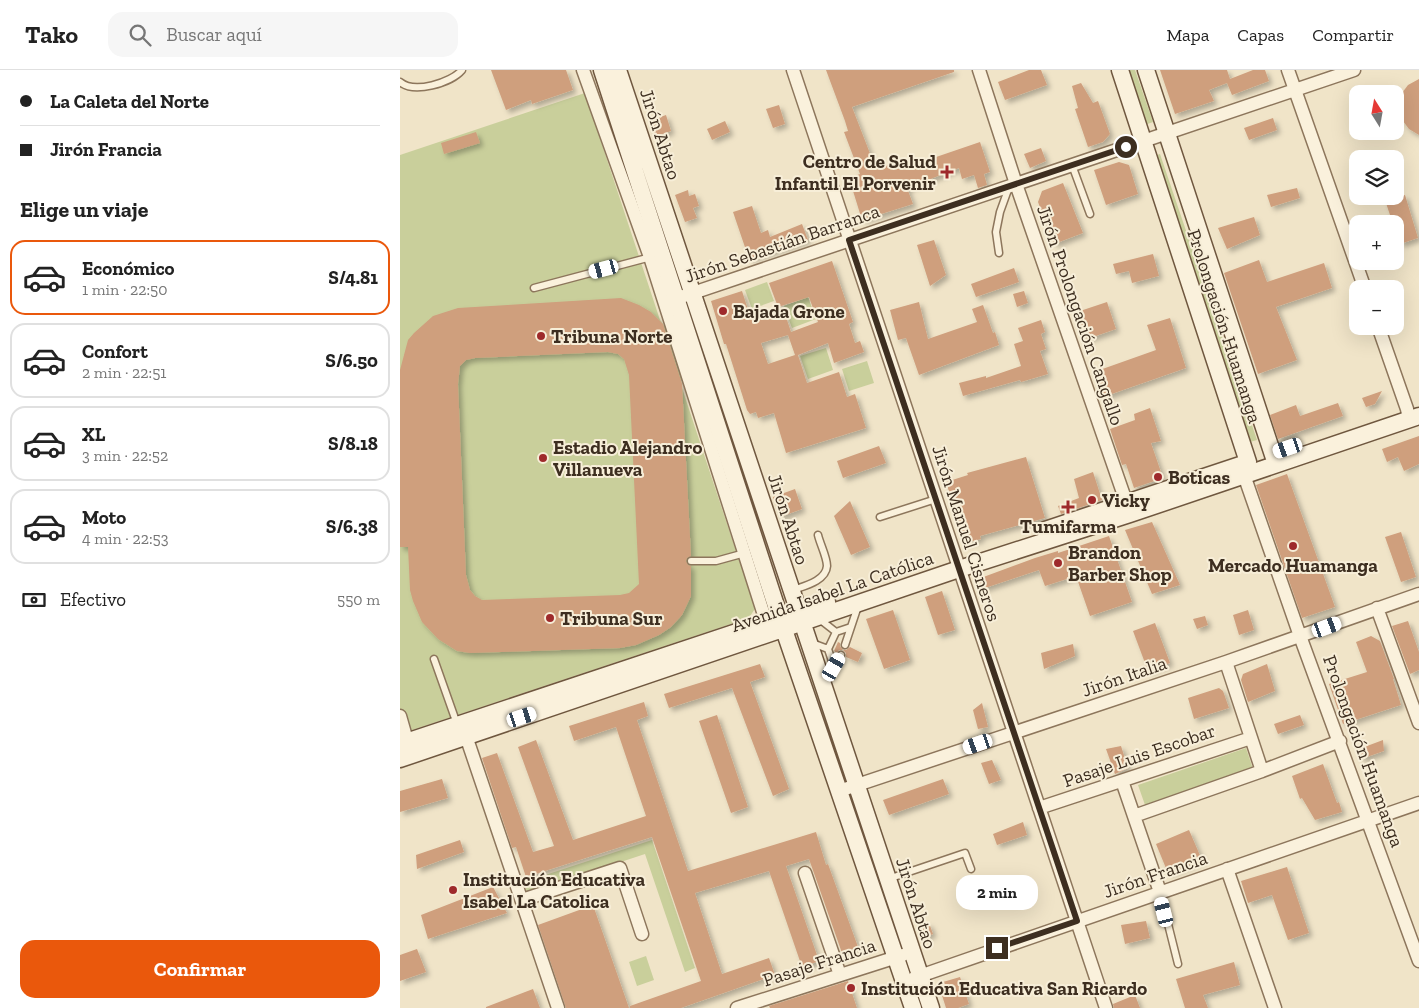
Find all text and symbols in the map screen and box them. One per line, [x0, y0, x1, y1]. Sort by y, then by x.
search box [108, 12, 458, 57]
text: Tako [25, 20, 78, 49]
icon: search [126, 21, 154, 49]
text: Buscar aquí [166, 23, 262, 46]
text: Mapa [1166, 24, 1209, 46]
text: Capas [1237, 24, 1284, 46]
text: Compartir [1312, 24, 1394, 46]
north arrow [1349, 85, 1404, 140]
map controls [1349, 85, 1404, 335]
street label: Jirón Abtao [635, 86, 686, 183]
text: La Caleta del Norte [50, 90, 209, 113]
route start [1115, 136, 1137, 158]
text: Jirón Francia [50, 138, 162, 161]
place label: Centro de Salud Infantil El Porvenir [775, 150, 937, 195]
button: layers [1349, 150, 1404, 205]
marker: Centro de Salud Infantil El Porvenir [940, 165, 954, 179]
text: Elige un viaje [20, 196, 148, 223]
street label: Jirón Sebastián Barranca [682, 199, 883, 288]
street label: Jirón Prolongación Cangallo [1032, 202, 1129, 428]
button: + [1349, 215, 1404, 270]
street label: Prolongación Huamanga [1182, 226, 1267, 426]
icon: car [22, 255, 67, 300]
text: Económico [82, 257, 175, 280]
car [587, 258, 620, 280]
text: S/4.81 [328, 266, 378, 289]
text: 1 min · 22:50 [82, 280, 168, 299]
button: − [1349, 280, 1404, 335]
place label: Bajada Grone [733, 300, 845, 323]
marker: Bajada Grone [717, 305, 729, 317]
place label: Tribuna Norte [551, 325, 672, 348]
marker: Tribuna Norte [535, 330, 547, 342]
icon: car [22, 338, 67, 383]
text: Confort [82, 340, 148, 363]
text: S/6.50 [325, 349, 378, 372]
text: 2 min · 22:51 [82, 363, 167, 382]
icon: car [22, 421, 67, 466]
text: XL [82, 423, 105, 446]
text: S/8.18 [328, 432, 378, 455]
place label: Estadio Alejandro Villanueva [553, 436, 702, 481]
car [1271, 436, 1304, 460]
street label: Jirón Manuel Cisneros [927, 442, 1006, 624]
text: 3 min · 22:52 [82, 446, 168, 465]
marker: Estadio Alejandro Villanueva [537, 452, 549, 464]
place label: Boticas [1168, 466, 1231, 489]
street label: Jirón Abtao [763, 471, 814, 568]
marker: Boticas [1152, 471, 1164, 483]
place label: Vicky [1102, 489, 1150, 512]
marker: Vicky [1086, 494, 1098, 506]
marker: Tumifarma [1062, 501, 1074, 513]
icon: car [22, 504, 67, 549]
text: Moto [82, 506, 126, 529]
text: S/6.38 [326, 515, 378, 538]
place label: Tumifarma [1020, 515, 1117, 538]
text: 4 min · 22:53 [82, 529, 169, 548]
marker: Mercado Huamanga [1287, 540, 1299, 552]
place label: Brandon Barber Shop [1068, 541, 1172, 586]
street label: Avenida Isabel La Católica [728, 546, 936, 637]
place label: Mercado Huamanga [1208, 554, 1378, 577]
marker: Brandon Barber Shop [1052, 557, 1064, 569]
icon: cash [20, 586, 48, 614]
text: Efectivo [60, 588, 126, 611]
text: 550 m [337, 590, 380, 609]
place label: Tribuna Sur [560, 607, 663, 630]
marker: Tribuna Sur [544, 612, 556, 624]
car [1310, 615, 1343, 639]
car [820, 650, 847, 684]
street label: Jirón Italia [1079, 651, 1170, 702]
street label: Prolongación Huamanga [1318, 652, 1409, 850]
car [505, 705, 538, 729]
street label: Pasaje Luis Escobar [1060, 719, 1218, 792]
car [961, 732, 994, 756]
street label: Jirón Francia [1100, 846, 1210, 903]
street label: Jirón Abtao [891, 855, 942, 952]
place label: Institución Educativa Isabel La Catolica [463, 868, 646, 913]
callout: 2 min [956, 876, 1038, 910]
text: 2 min [977, 883, 1017, 902]
marker: Institución Educativa Isabel La Catolica [447, 884, 459, 896]
car [1153, 896, 1174, 928]
street label: Pasaje Francia [760, 933, 879, 992]
route end [986, 937, 1008, 959]
button: Confirmar [20, 940, 380, 998]
place label: Institución Educativa San Ricardo [861, 977, 1147, 1000]
marker: Institución Educativa San Ricardo [845, 982, 857, 994]

